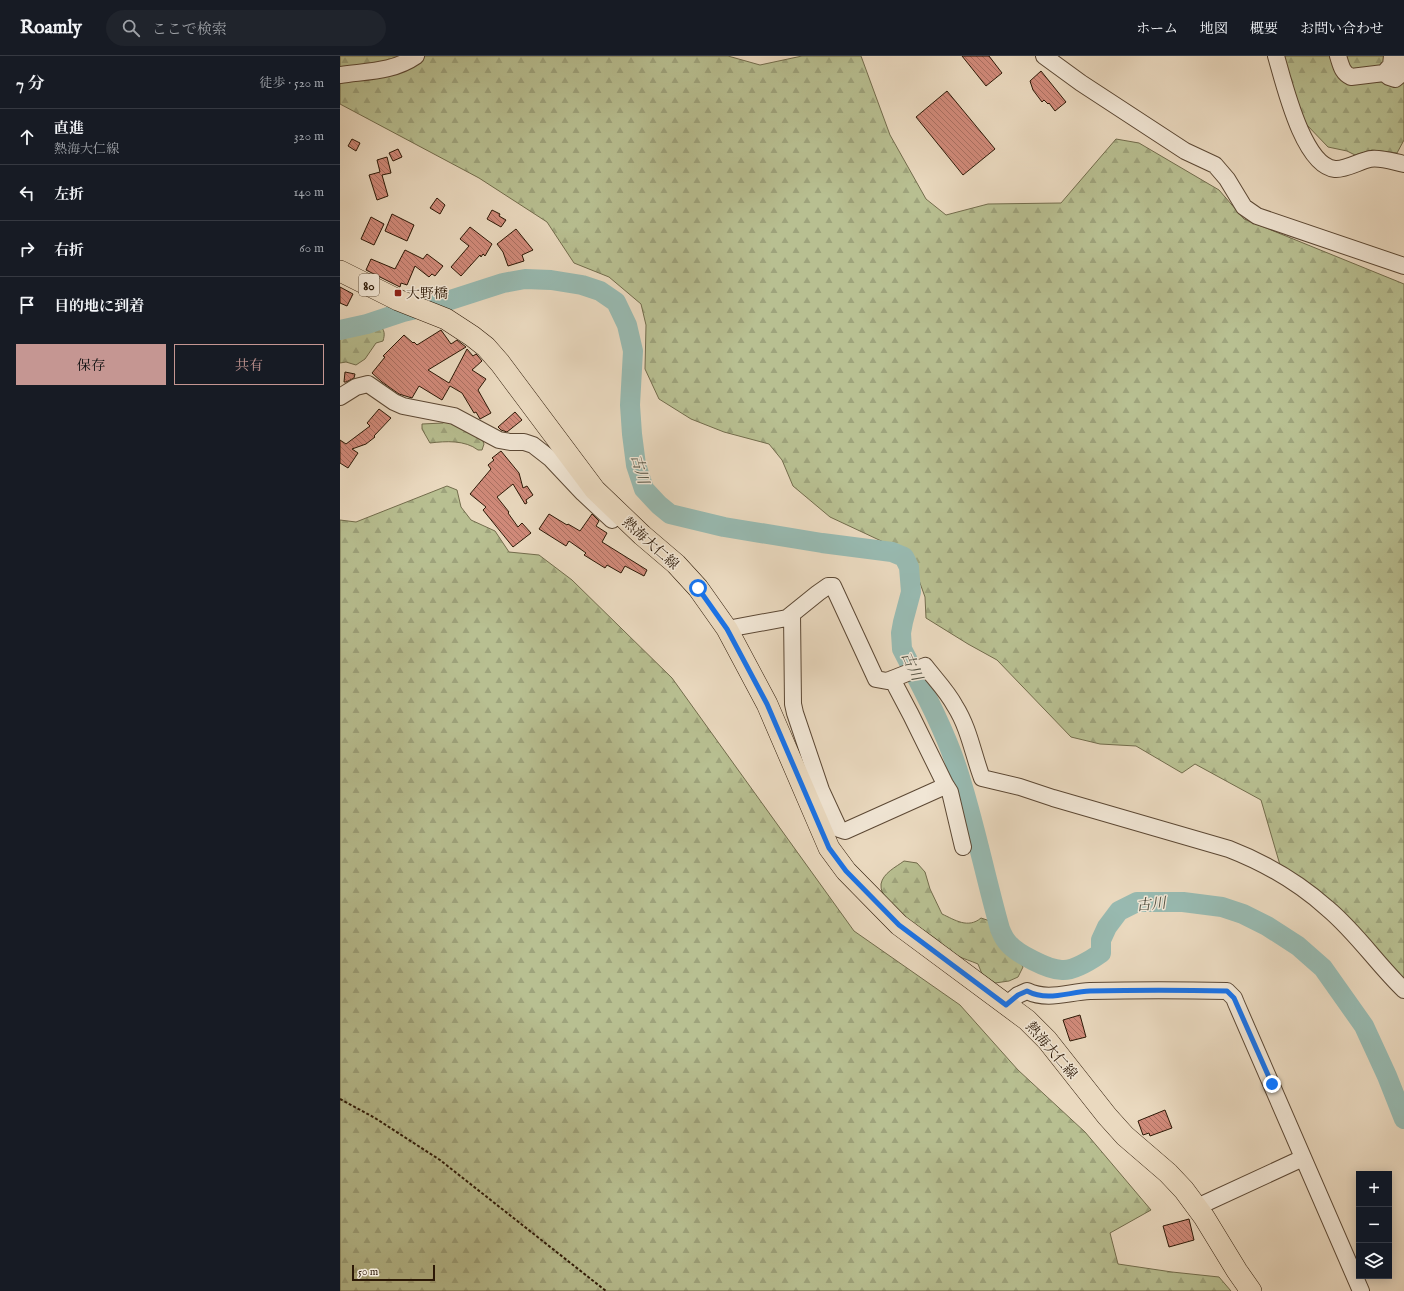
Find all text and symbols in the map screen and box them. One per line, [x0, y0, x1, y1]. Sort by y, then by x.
search box [106, 10, 386, 46]
text: Roamly [20, 16, 82, 40]
icon: search [120, 17, 142, 39]
text: ここで検索 [152, 20, 227, 39]
text: ホーム [1136, 20, 1178, 38]
text: 地図 [1200, 20, 1228, 38]
text: 概要 [1250, 20, 1278, 38]
text: お問い合わせ [1300, 20, 1384, 38]
text: 7 分 [16, 74, 45, 95]
text: 徒歩 · 520 m [259, 75, 324, 92]
text: 直進 [54, 119, 84, 138]
icon: ahead [16, 126, 38, 148]
text: 320 m [294, 128, 324, 145]
text: 熱海大仁線 [54, 141, 119, 158]
icon: left [16, 182, 38, 204]
text: 140 m [294, 184, 324, 201]
text: 左折 [54, 185, 84, 204]
icon: right [16, 238, 38, 260]
text: 60 m [299, 240, 324, 257]
text: 右折 [54, 241, 84, 260]
road number: 80 [359, 274, 379, 296]
place label: 大野橋 [406, 285, 448, 303]
marker: 大野橋 [393, 288, 403, 298]
icon: arrive [16, 294, 38, 316]
text: 目的地に到着 [54, 297, 144, 316]
button: 保存 [16, 344, 166, 385]
button: 共有 [174, 344, 324, 385]
water label: 古川 [626, 452, 653, 488]
street label: 熱海大仁線 [618, 514, 682, 574]
route start [689, 579, 707, 597]
water label: 古川 [897, 649, 927, 686]
water label: 古川 [1135, 893, 1169, 916]
street label: 熱海大仁線 [1021, 1018, 1081, 1083]
route end [1263, 1075, 1281, 1093]
map controls [1356, 1171, 1392, 1279]
button: + [1356, 1171, 1392, 1207]
button: − [1356, 1207, 1392, 1243]
button: layers [1356, 1243, 1392, 1279]
scale bar [352, 1263, 435, 1282]
text: 50 m [358, 1265, 378, 1279]

